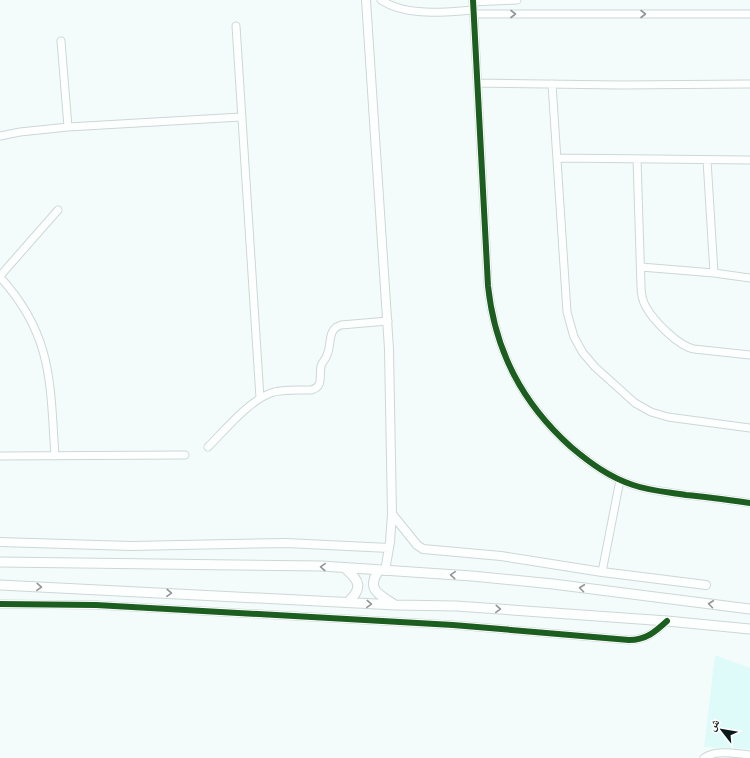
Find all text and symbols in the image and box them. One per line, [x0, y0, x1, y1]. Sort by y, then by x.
one-way arrow [510, 10, 516, 18]
one-way arrow [640, 10, 646, 18]
one-way arrow [320, 562, 326, 571]
one-way arrow [450, 571, 456, 580]
one-way arrow [36, 582, 42, 591]
one-way arrow [579, 584, 585, 593]
one-way arrow [166, 589, 172, 598]
one-way arrow [366, 599, 372, 608]
one-way arrow [708, 600, 714, 609]
one-way arrow [495, 605, 501, 614]
north arrow [702, 710, 742, 750]
text: ش [705, 716, 723, 734]

